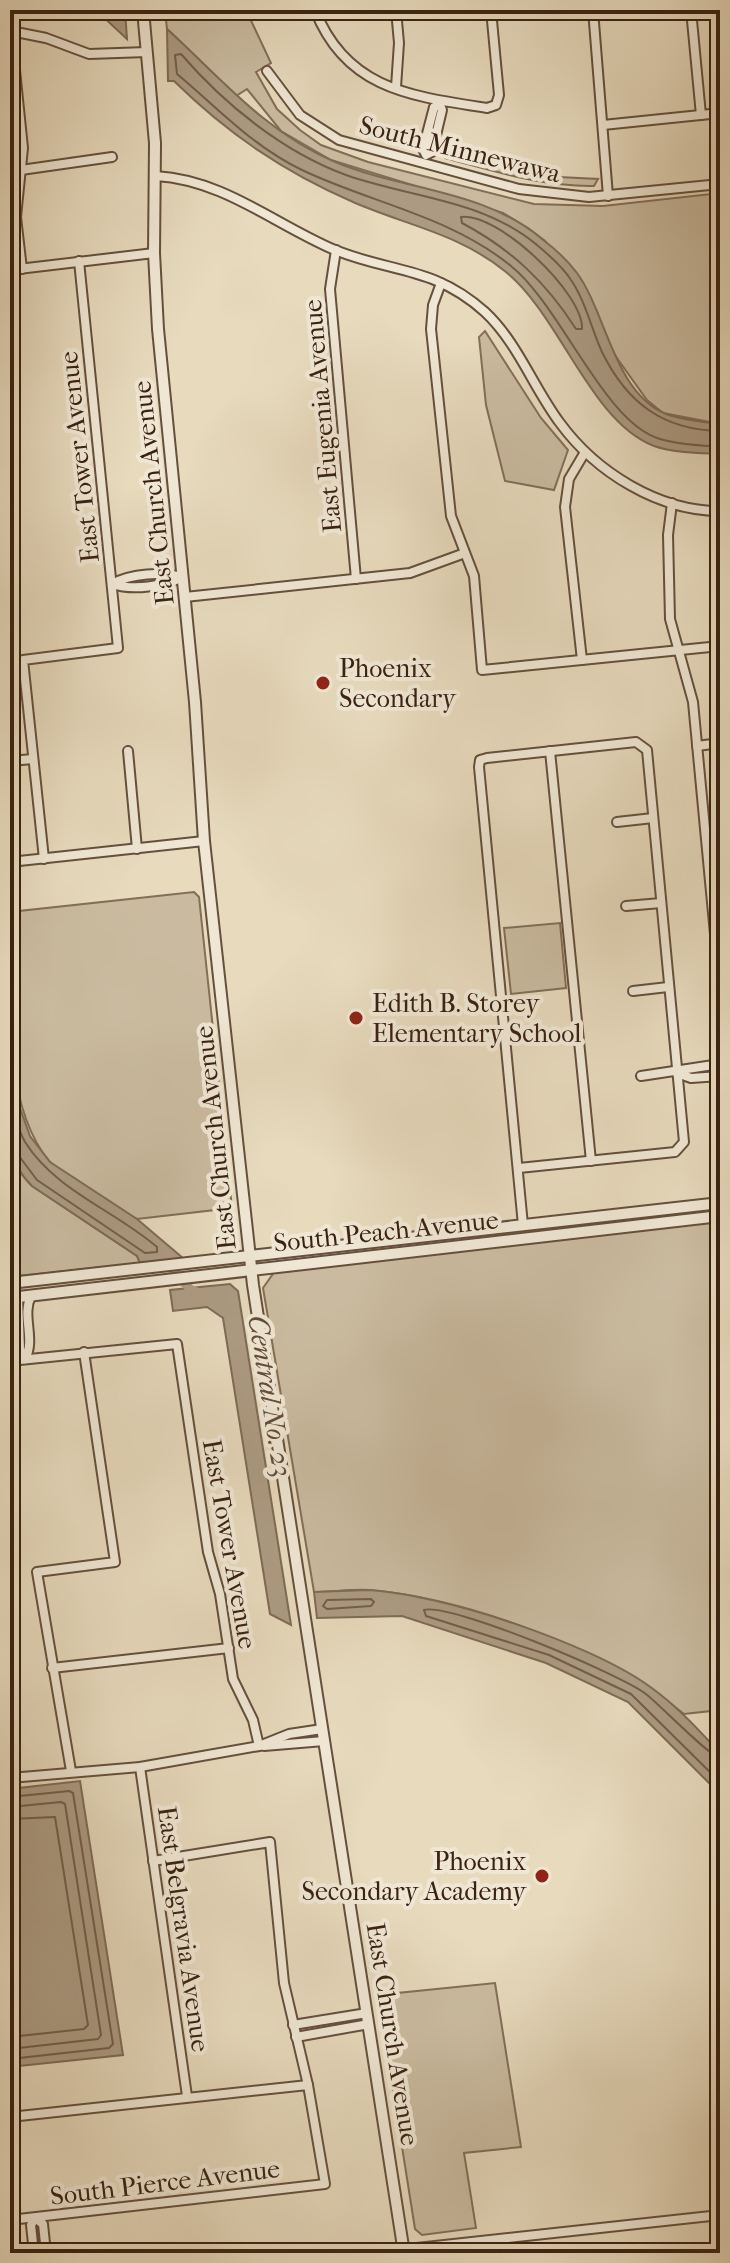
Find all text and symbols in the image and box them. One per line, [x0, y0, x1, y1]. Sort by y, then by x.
street label: South Minnewawa [356, 109, 565, 190]
street label: East Eugenia Avenue [297, 298, 348, 534]
street label: East Tower Avenue [53, 350, 106, 564]
street label: East Church Avenue [126, 379, 181, 607]
place label: Phoenix Secondary [339, 653, 457, 714]
marker: Phoenix Secondary [314, 674, 332, 692]
place label: Edith B. Storey Elementary School [372, 988, 581, 1049]
marker: Edith B. Storey Elementary School [347, 1009, 365, 1027]
street label: East Church Avenue [188, 1024, 243, 1252]
street label: South Peach Avenue [272, 1204, 500, 1259]
water label: Central No. 23 [241, 1313, 300, 1479]
street label: East Tower Avenue [196, 1437, 263, 1651]
street label: East Belgravia Avenue [151, 1804, 216, 2054]
place label: Phoenix Secondary Academy [302, 1846, 527, 1907]
marker: Phoenix Secondary Academy [533, 1867, 551, 1885]
street label: East Church Avenue [360, 1920, 425, 2148]
street label: South Pierce Avenue [48, 2153, 282, 2212]

